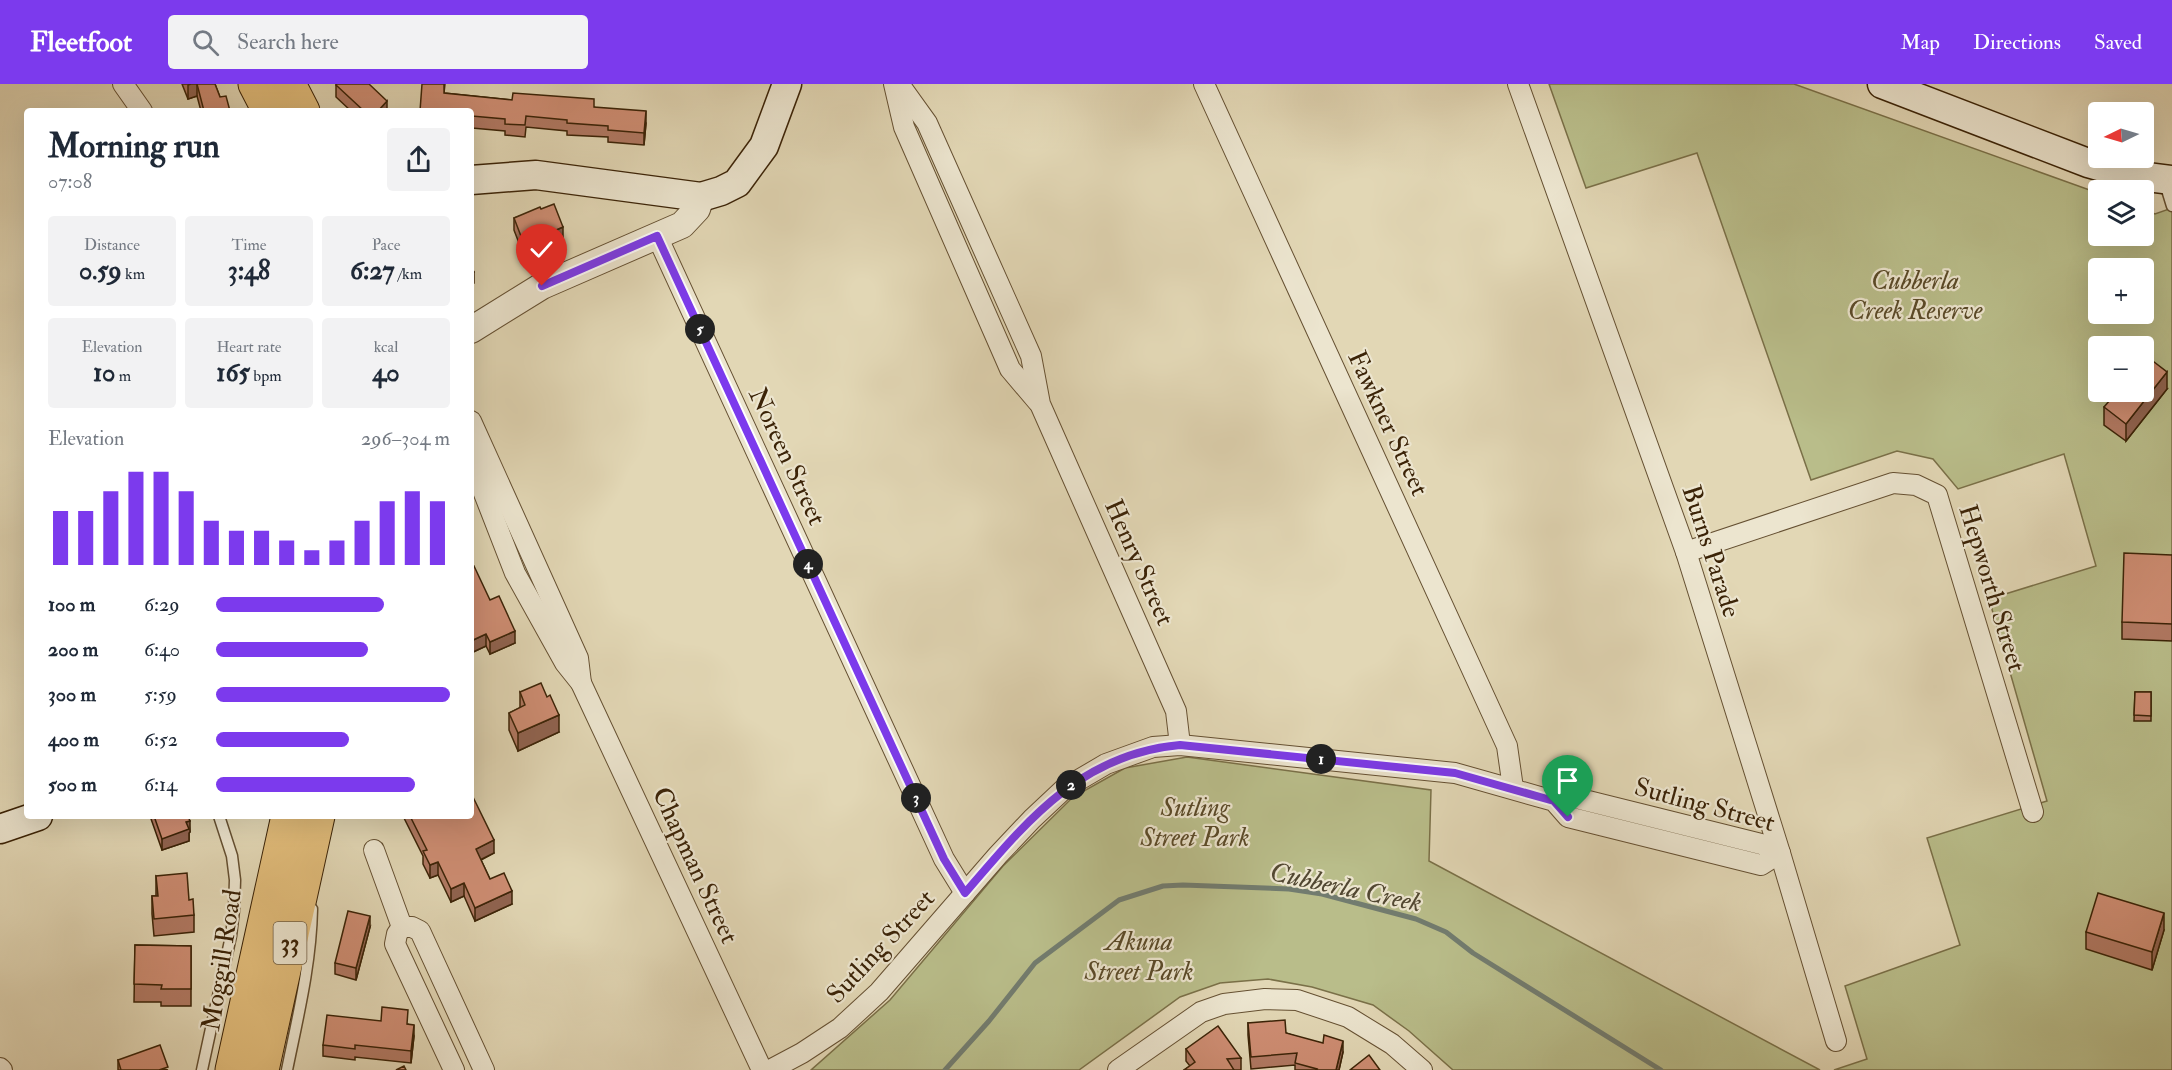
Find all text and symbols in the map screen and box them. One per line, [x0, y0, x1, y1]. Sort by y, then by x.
search box [168, 15, 588, 69]
text: Fleetfoot [30, 25, 132, 60]
icon: search [189, 26, 222, 59]
text: Search here [237, 28, 339, 56]
text: Map [1900, 29, 1940, 56]
text: Directions [1973, 29, 2061, 56]
text: Saved [2094, 29, 2142, 56]
north arrow [2088, 102, 2154, 168]
map controls [2088, 102, 2154, 402]
text: Morning run [48, 126, 220, 167]
button: share [387, 128, 450, 191]
text: 07:08 [48, 169, 92, 194]
button: layers [2088, 180, 2154, 246]
pin [516, 224, 567, 286]
icon: check [525, 233, 558, 266]
text: Distance [84, 235, 140, 255]
text: Time [232, 235, 266, 255]
text: Pace [372, 235, 400, 255]
text: 0.59 [79, 255, 122, 287]
text: 3:48 [228, 255, 270, 287]
text: 6:27 [350, 255, 395, 287]
button: + [2088, 258, 2154, 324]
text: km [122, 264, 145, 284]
text: /km [395, 264, 422, 284]
park label: Cubberla Creek Reserve [1848, 265, 1983, 327]
pin: 5 [685, 314, 715, 344]
text: 5 [696, 319, 704, 339]
button: − [2088, 336, 2154, 402]
text: Elevation [82, 337, 142, 357]
text: Heart rate [216, 337, 282, 357]
text: kcal [374, 337, 398, 357]
street label: Fawkner Street [1341, 346, 1436, 501]
text: 10 [93, 357, 115, 389]
text: 165 [216, 357, 250, 389]
text: 40 [372, 357, 400, 389]
text: m [115, 366, 131, 386]
text: bpm [250, 366, 282, 386]
street label: Noreen Street [741, 383, 833, 530]
text: Elevation [48, 426, 124, 451]
text: 296–304 m [361, 426, 450, 451]
street label: Burns Parade [1675, 481, 1748, 622]
street label: Henry Street [1097, 494, 1181, 630]
street label: Hepworth Street [1950, 501, 2033, 676]
pin: 4 [793, 549, 823, 579]
text: 4 [804, 554, 812, 574]
text: 100 m [48, 592, 95, 617]
text: 6:29 [144, 592, 179, 617]
text: 200 m [48, 637, 98, 662]
text: 6:40 [144, 637, 180, 662]
text: 300 m [48, 682, 96, 707]
text: 5:59 [144, 682, 177, 707]
text: 400 m [48, 727, 99, 752]
text: 6:52 [144, 727, 178, 752]
pin: 1 [1306, 744, 1336, 774]
text: 1 [1318, 749, 1324, 769]
pin [1542, 755, 1593, 817]
icon: arrive [1551, 764, 1584, 797]
pin: 2 [1056, 770, 1086, 800]
street label: Sutling Street [1631, 771, 1778, 839]
text: 500 m [48, 772, 97, 797]
text: 6:14 [144, 772, 177, 797]
text: 2 [1067, 775, 1075, 795]
street label: Chapman Street [644, 782, 745, 949]
pin: 3 [901, 783, 931, 813]
text: 3 [913, 788, 919, 808]
park label: Sutling Street Park [1140, 792, 1249, 854]
water label: Cubberla Creek [1267, 855, 1425, 920]
street label: Sutling Street [820, 883, 942, 1010]
street label: Moggill Road [195, 887, 249, 1033]
road number: 33 [274, 922, 306, 964]
park label: Akuna Street Park [1084, 926, 1193, 988]

